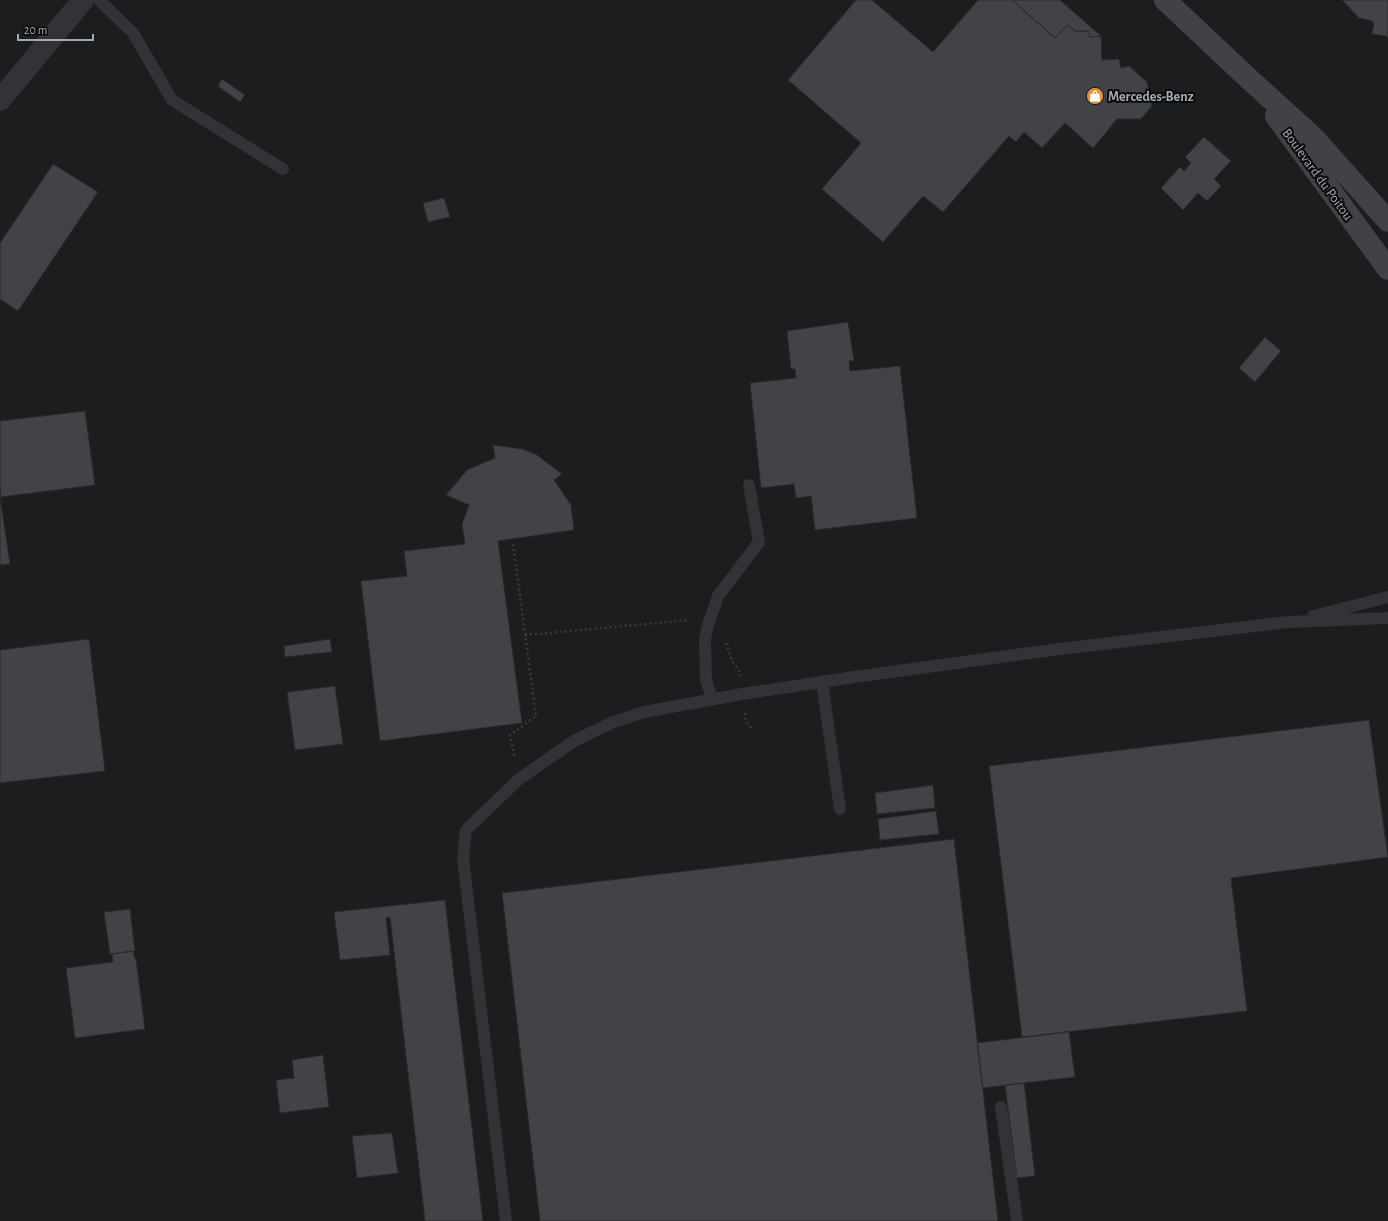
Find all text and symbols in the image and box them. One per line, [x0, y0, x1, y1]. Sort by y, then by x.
scale bar [18, 16, 93, 42]
text: 20 m [24, 24, 47, 36]
shop icon: Mercedes-Benz [1085, 86, 1105, 106]
place label: Mercedes-Benz [1108, 90, 1194, 104]
street label: Boulevard du Poitou [1279, 126, 1355, 223]

